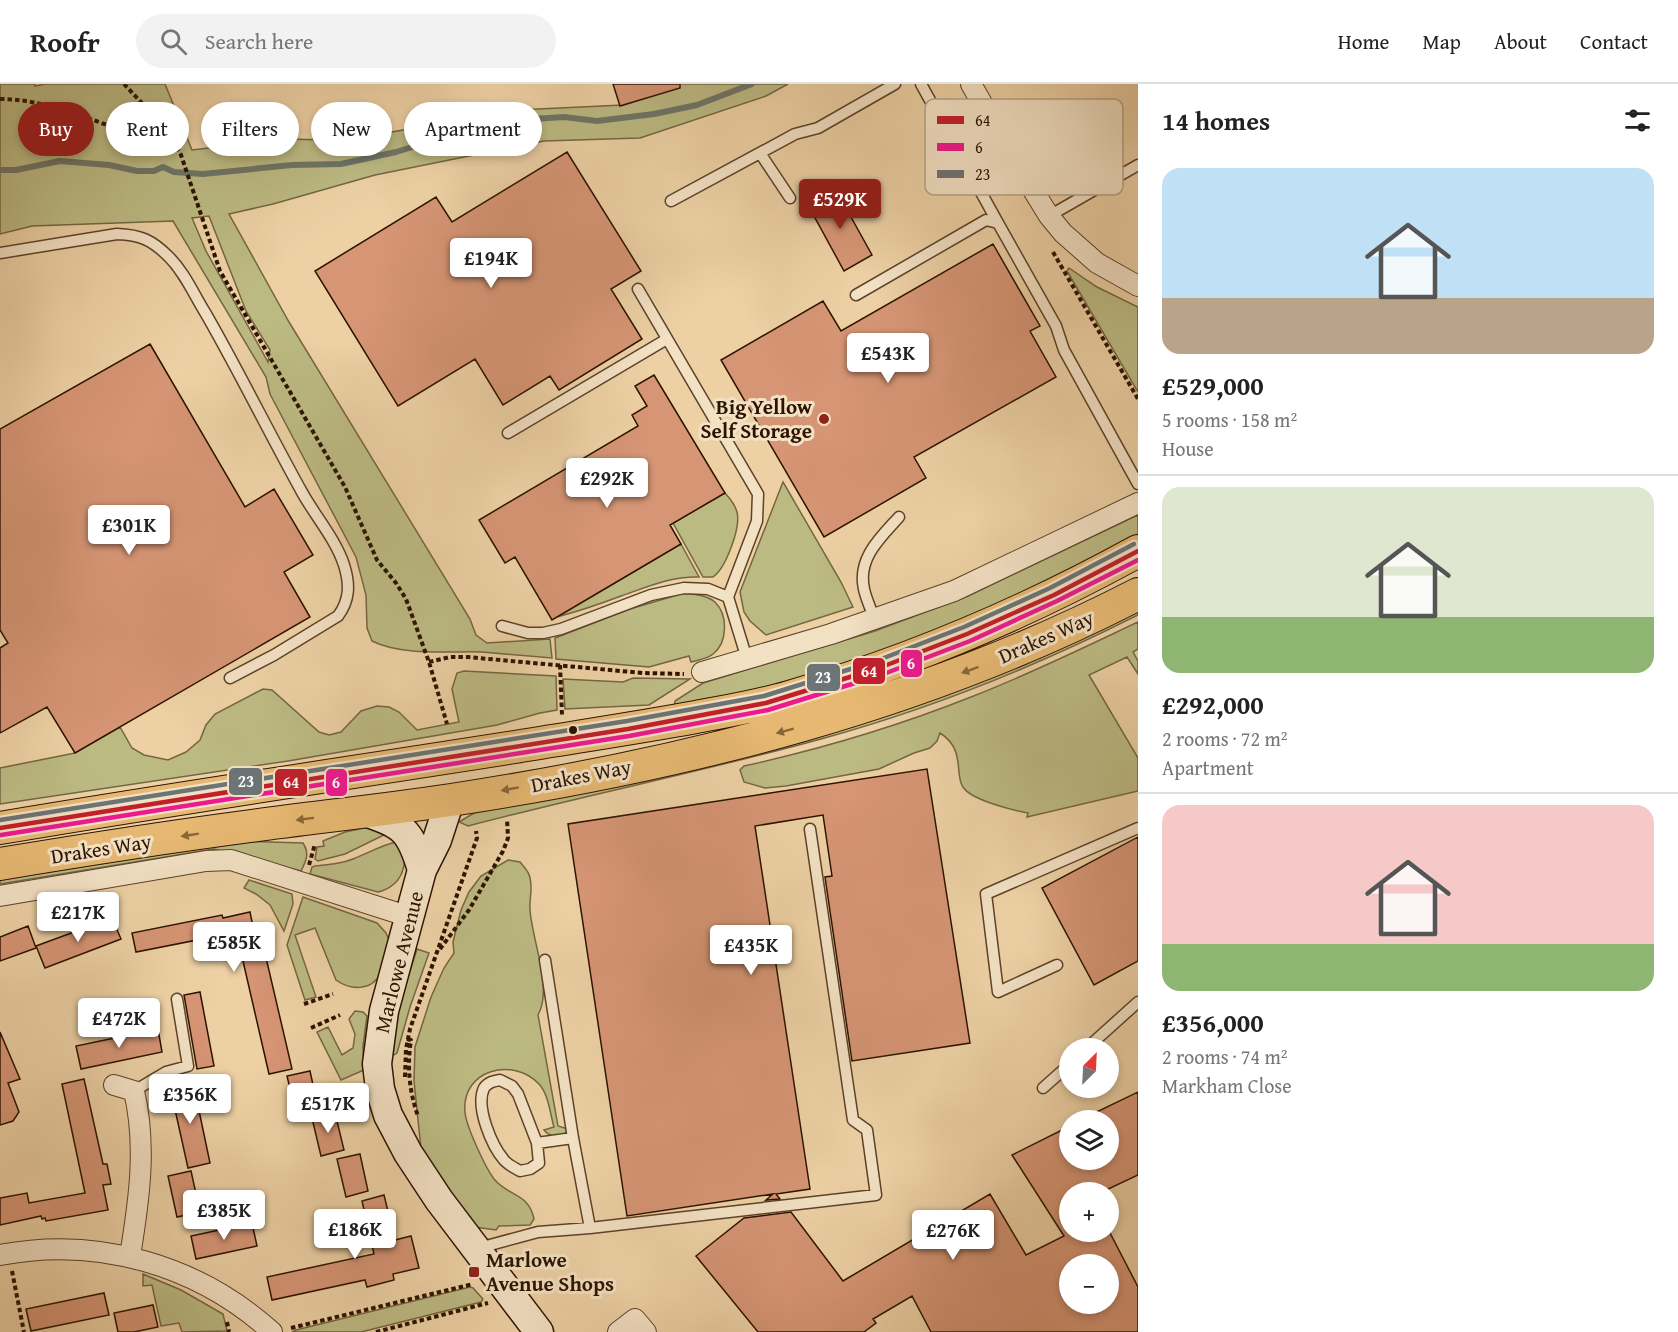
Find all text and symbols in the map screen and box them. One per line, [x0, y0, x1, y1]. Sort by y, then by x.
search box [136, 14, 556, 68]
text: Roofr [30, 21, 100, 62]
icon: search [157, 25, 190, 58]
text: Search here [205, 25, 313, 57]
text: Home [1338, 26, 1389, 57]
text: Map [1422, 26, 1461, 57]
text: About [1494, 26, 1547, 57]
text: Contact [1580, 26, 1648, 57]
legend [925, 99, 1123, 195]
text: 14 homes [1162, 101, 1270, 140]
chip: Buy [18, 102, 94, 156]
chip: Rent [106, 102, 189, 156]
chip: Filters [201, 102, 299, 156]
chip: New [311, 102, 392, 156]
chip: Apartment [404, 102, 542, 156]
icon: filters [1621, 104, 1654, 137]
text: 64 [975, 108, 991, 132]
text: 6 [975, 135, 983, 159]
text: 23 [975, 162, 990, 186]
pin: £529K [798, 179, 882, 230]
text: £529K [813, 184, 867, 213]
icon: home [1354, 207, 1462, 315]
pin: £194K [449, 238, 533, 289]
text: £194K [464, 243, 518, 272]
pin: £543K [846, 333, 930, 384]
text: £543K [861, 338, 915, 367]
text: £529,000 [1162, 366, 1264, 405]
place label: Big Yellow Self Storage [700, 391, 813, 446]
text: 5 rooms · 158 m² [1162, 405, 1297, 434]
marker: Big Yellow Self Storage [817, 412, 831, 426]
text: House [1162, 434, 1214, 463]
pin: £292K [565, 458, 649, 509]
text: £292K [580, 463, 634, 492]
pin: £301K [87, 505, 171, 556]
text: £301K [102, 510, 156, 539]
icon: home [1354, 526, 1462, 634]
street label: Drakes Way [993, 602, 1099, 671]
line badge: 6 [900, 649, 923, 678]
text: 6 [907, 651, 915, 675]
line badge: 64 [852, 657, 886, 685]
text: 64 [861, 659, 877, 683]
line badge: 23 [806, 663, 841, 692]
text: 23 [815, 665, 831, 689]
one-way arrow [961, 665, 979, 675]
text: £292,000 [1162, 685, 1264, 724]
unlabelled marker [567, 724, 579, 736]
text: 2 rooms · 72 m² [1162, 724, 1288, 753]
one-way arrow [776, 726, 794, 736]
street label: Drakes Way [528, 750, 634, 800]
text: Apartment [1162, 753, 1254, 782]
line badge: 23 [228, 767, 263, 796]
line badge: 64 [274, 768, 308, 797]
line badge: 6 [325, 768, 348, 797]
text: 23 [238, 769, 254, 793]
text: 64 [283, 770, 299, 794]
text: 6 [332, 770, 340, 794]
one-way arrow [500, 785, 519, 794]
one-way arrow [296, 814, 315, 823]
street label: Drakes Way [48, 825, 154, 872]
one-way arrow [180, 831, 199, 840]
icon: home [1354, 844, 1462, 952]
street label: Marlowe Avenue [366, 887, 431, 1036]
pin: £217K [36, 892, 120, 943]
text: £217K [51, 897, 105, 926]
pin: £585K [192, 922, 276, 973]
pin: £435K [709, 925, 793, 976]
text: £585K [207, 927, 261, 956]
text: £435K [724, 930, 778, 959]
pin: £472K [77, 998, 161, 1049]
text: £472K [92, 1003, 146, 1032]
text: £356,000 [1162, 1003, 1264, 1042]
north arrow [1059, 1038, 1119, 1098]
map controls [1059, 1038, 1119, 1314]
text: 2 rooms · 74 m² [1162, 1042, 1288, 1071]
text: Markham Close [1162, 1071, 1292, 1100]
pin: £356K [148, 1074, 232, 1125]
text: £356K [163, 1079, 217, 1108]
pin: £517K [286, 1083, 370, 1134]
text: £517K [301, 1088, 355, 1117]
button: layers [1059, 1110, 1119, 1170]
button: + [1059, 1182, 1119, 1242]
pin: £385K [182, 1190, 266, 1241]
text: £385K [197, 1195, 251, 1224]
pin: £186K [313, 1209, 397, 1260]
pin: £276K [911, 1210, 995, 1261]
text: £186K [328, 1214, 382, 1243]
text: £276K [926, 1215, 980, 1244]
place label: Marlowe Avenue Shops [486, 1244, 614, 1299]
button: − [1059, 1254, 1119, 1314]
marker: Marlowe Avenue Shops [467, 1265, 481, 1279]

